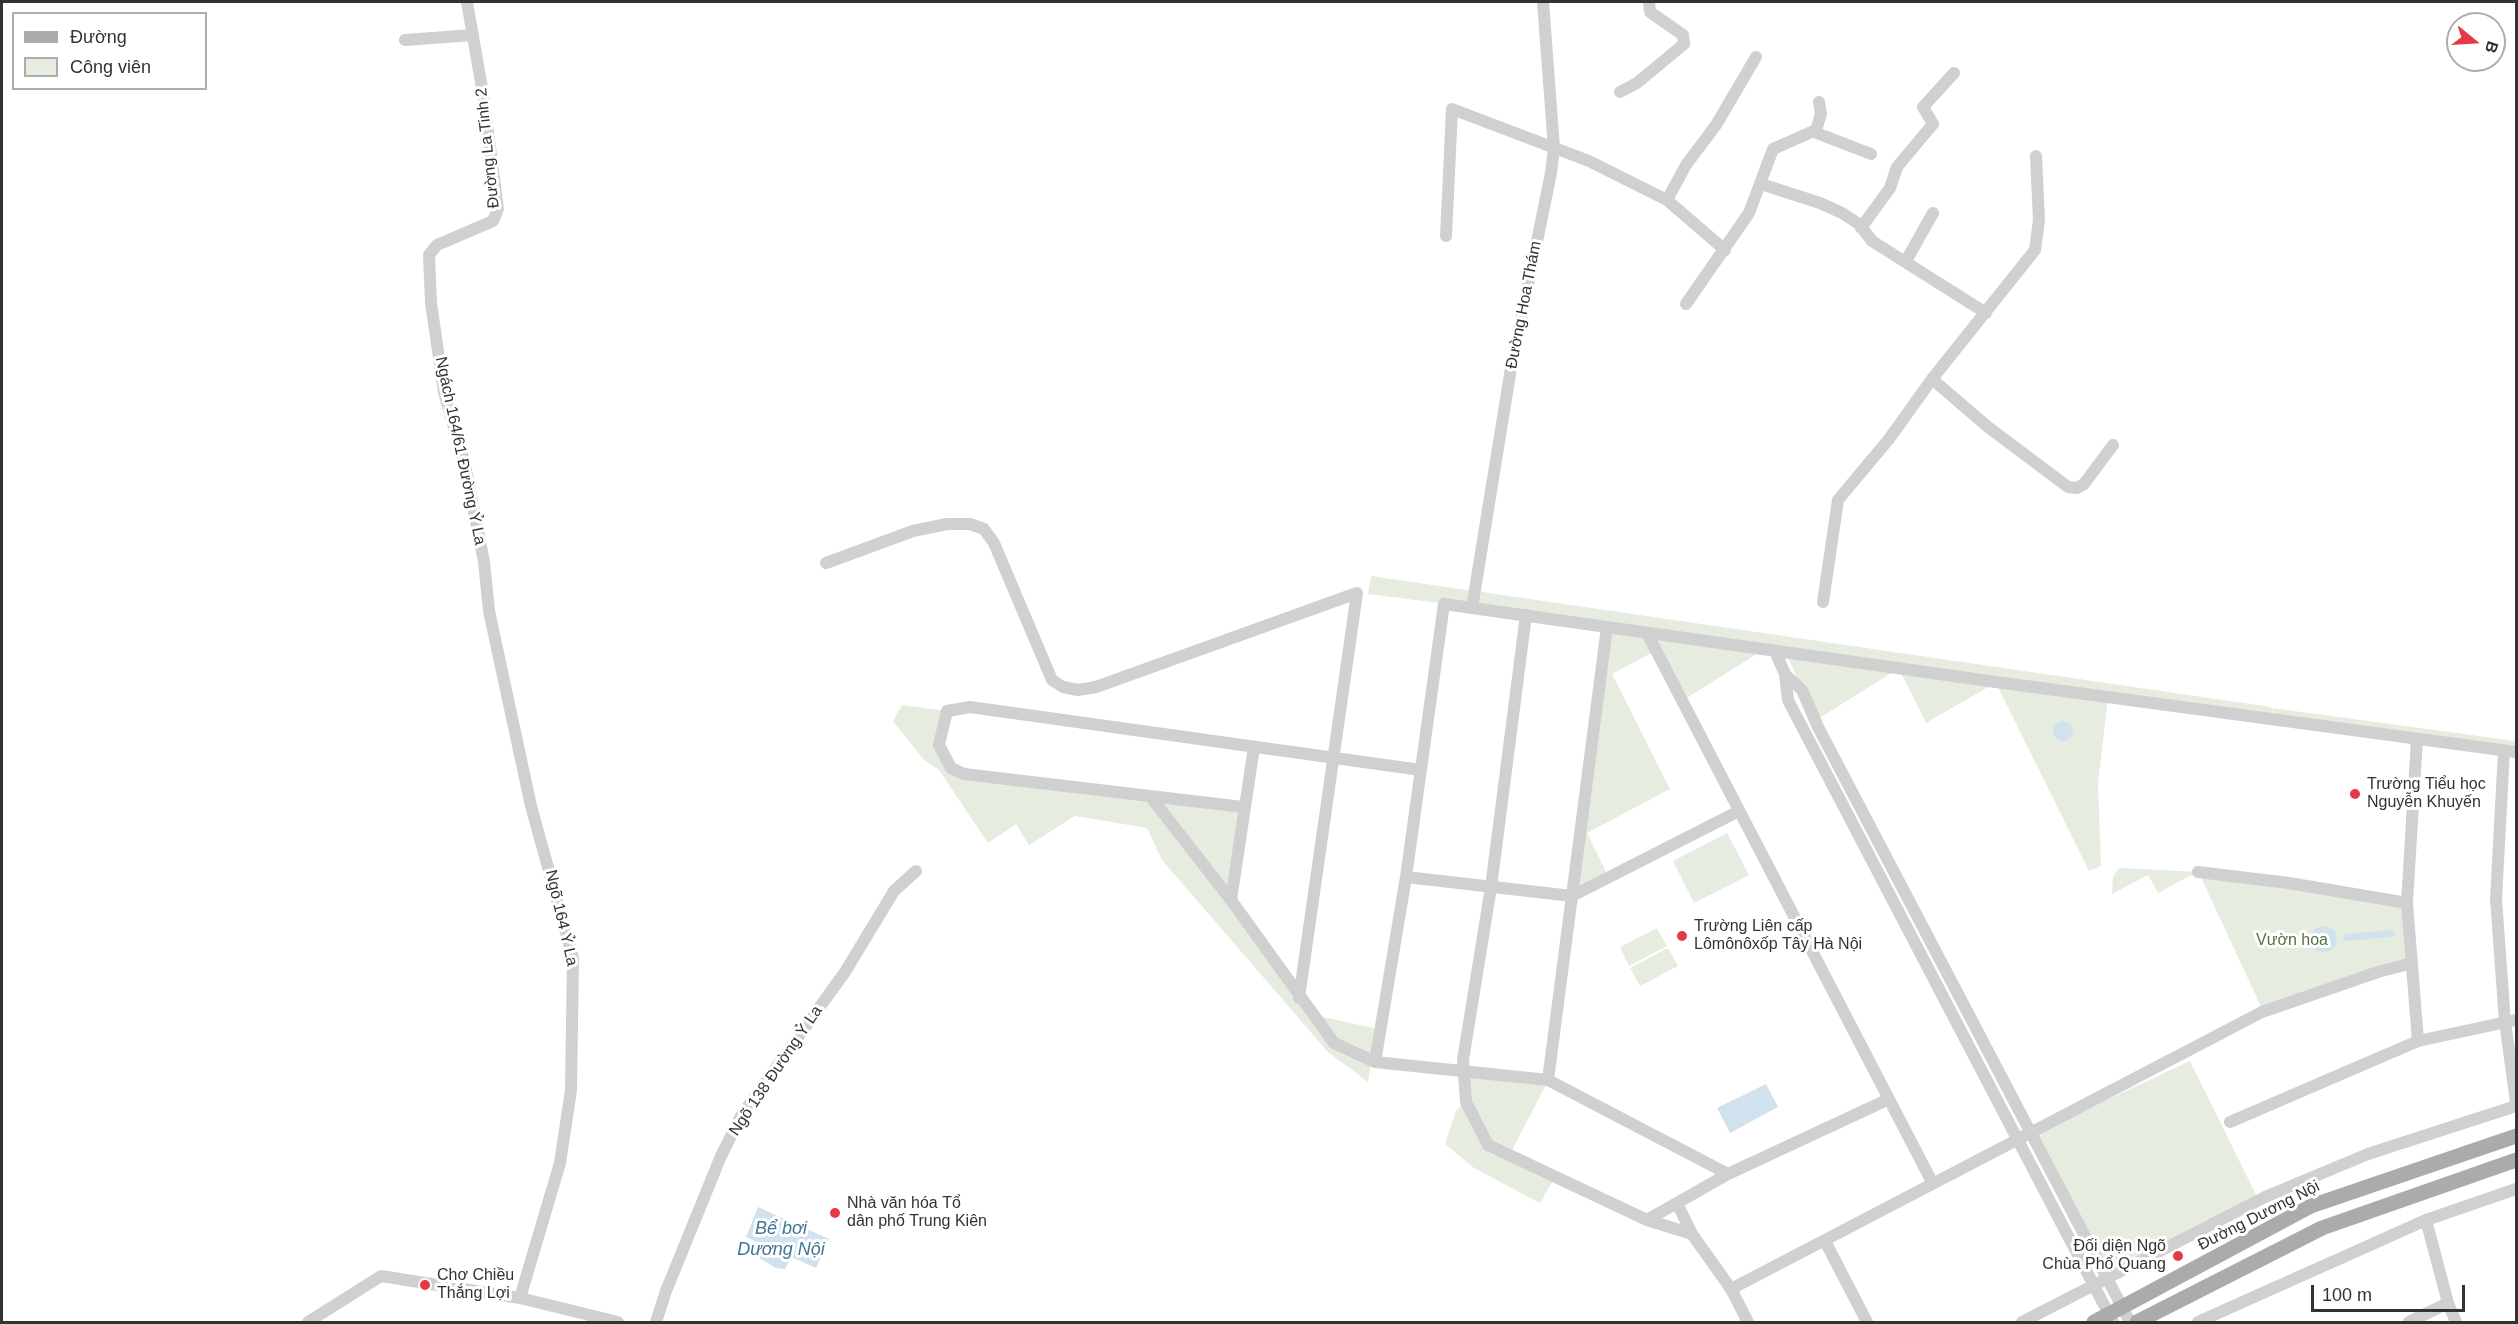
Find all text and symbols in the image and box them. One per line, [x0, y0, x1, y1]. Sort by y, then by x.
legend [12, 12, 207, 90]
north arrow [2446, 12, 2506, 72]
text: Đường [70, 27, 127, 47]
text: B [2482, 39, 2502, 55]
text: Công viên [70, 57, 151, 77]
street label: Đường La Tinh 2 [472, 87, 504, 209]
street label: Đường Hoa Thám [1502, 240, 1546, 370]
street label: Ngách 164/61 Đường Ỷ La [431, 355, 489, 547]
place label: Trường Tiểu học Nguyễn Khuyến [2367, 775, 2486, 813]
marker: Trường Tiểu học Nguyễn Khuyến [2348, 787, 2362, 801]
street label: Ngõ 164 Ỷ La [541, 868, 581, 968]
place label: Trường Liên cấp Lômônôxốp Tây Hà Nội [1694, 917, 1862, 955]
marker: Trường Liên cấp Lômônôxốp Tây Hà Nội [1675, 929, 1689, 943]
park label: Vườn hoa [2256, 931, 2328, 951]
street label: Ngõ 138 Đường Ỷ La [725, 1002, 827, 1140]
street label: Đường Dương Nội [2195, 1177, 2323, 1255]
place label: Nhà văn hóa Tổ dân phố Trung Kiên [847, 1194, 987, 1232]
marker: Nhà văn hóa Tổ dân phố Trung Kiên [828, 1206, 842, 1220]
water label: Bể bơi Dương Nội [737, 1218, 825, 1260]
place label: Đối diện Ngõ Chùa Phổ Quang [2042, 1237, 2166, 1275]
marker: Đối diện Ngõ Chùa Phổ Quang [2171, 1249, 2185, 1263]
place label: Chợ Chiều Thắng Lợi [437, 1266, 514, 1304]
scale bar [2314, 1273, 2468, 1311]
marker: Chợ Chiều Thắng Lợi [418, 1278, 432, 1292]
text: 100 m [2322, 1285, 2372, 1305]

